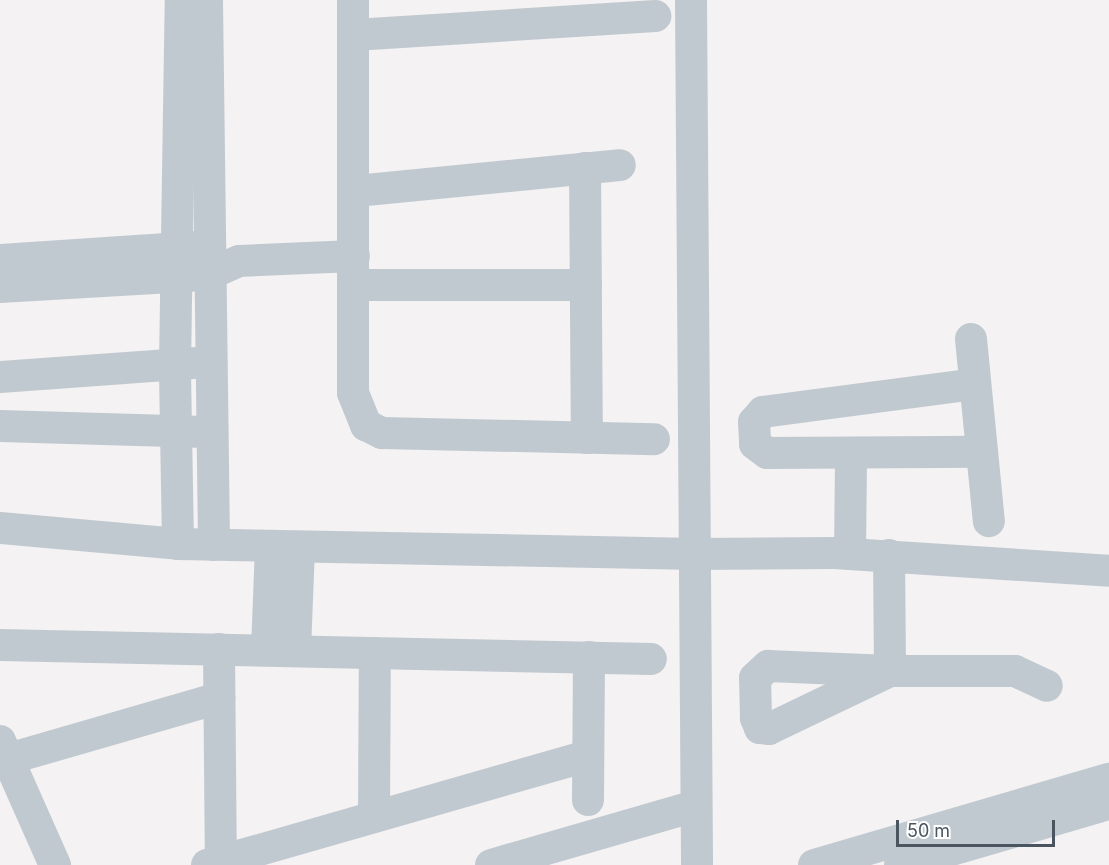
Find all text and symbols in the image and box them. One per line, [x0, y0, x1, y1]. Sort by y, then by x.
scale bar [899, 808, 1058, 846]
text: 50 m [907, 820, 950, 841]

